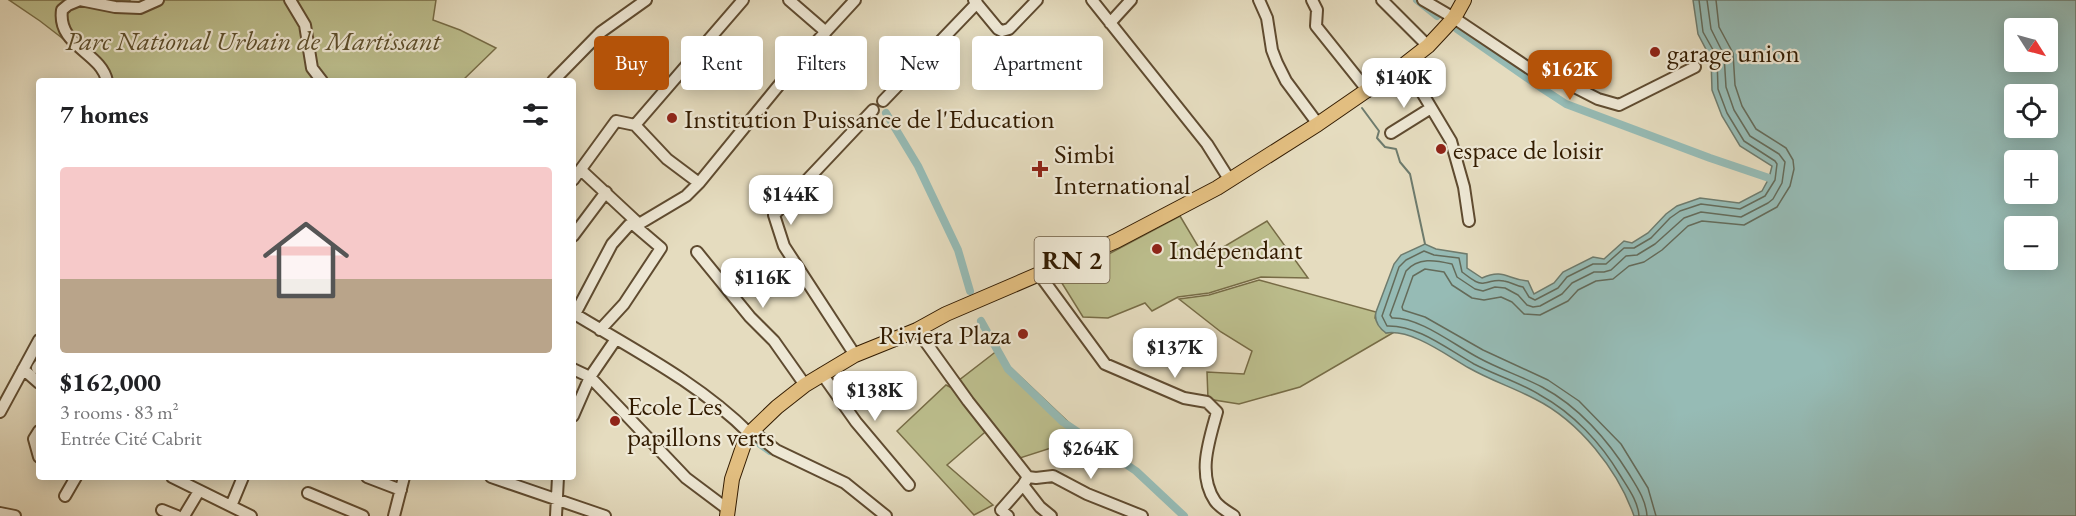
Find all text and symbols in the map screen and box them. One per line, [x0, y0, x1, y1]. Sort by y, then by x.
north arrow [2004, 18, 2058, 72]
map controls [2004, 18, 2058, 270]
park label: Parc National Urbain de Martissant [65, 23, 442, 58]
place label: garage union [1667, 35, 1800, 70]
chip: Buy [594, 36, 669, 90]
chip: Rent [681, 36, 763, 90]
chip: Filters [775, 36, 867, 90]
chip: New [879, 36, 960, 90]
chip: Apartment [972, 36, 1103, 90]
marker: garage union [1648, 45, 1662, 59]
pin: $162K [1528, 50, 1612, 101]
text: $162K [1542, 56, 1598, 82]
pin: $140K [1362, 58, 1446, 109]
text: $140K [1376, 64, 1432, 90]
button: locate [2004, 84, 2058, 138]
text: 7 homes [60, 97, 149, 131]
icon: filters [519, 98, 552, 131]
place label: Institution Puissance de l'Education [684, 101, 1055, 136]
marker: Institution Puissance de l'Education [665, 111, 679, 125]
place label: espace de loisir [1453, 132, 1603, 167]
place label: Simbi International [1054, 136, 1190, 202]
marker: espace de loisir [1434, 142, 1448, 156]
button: + [2004, 150, 2058, 204]
marker: Simbi International [1031, 160, 1049, 178]
pin: $144K [749, 175, 833, 226]
text: $144K [763, 181, 819, 207]
icon: home [252, 206, 360, 314]
button: − [2004, 216, 2058, 270]
place label: Indépendant [1169, 232, 1303, 267]
road number: RN 2 [1034, 237, 1110, 283]
marker: Indépendant [1150, 242, 1164, 256]
pin: $116K [721, 258, 805, 309]
text: $116K [735, 264, 791, 290]
place label: Riviera Plaza [878, 317, 1011, 352]
marker: Riviera Plaza [1016, 327, 1030, 341]
pin: $137K [1133, 328, 1217, 379]
text: $137K [1147, 334, 1203, 360]
text: $162,000 [60, 365, 161, 399]
pin: $138K [833, 371, 917, 422]
text: $138K [847, 377, 903, 403]
place label: Ecole Les papillons verts [627, 388, 774, 454]
text: 3 rooms · 83 m² [60, 399, 179, 425]
marker: Ecole Les papillons verts [608, 414, 622, 428]
text: Entrée Cité Cabrit [60, 425, 202, 451]
pin: $264K [1049, 429, 1133, 480]
text: $264K [1063, 435, 1119, 461]

